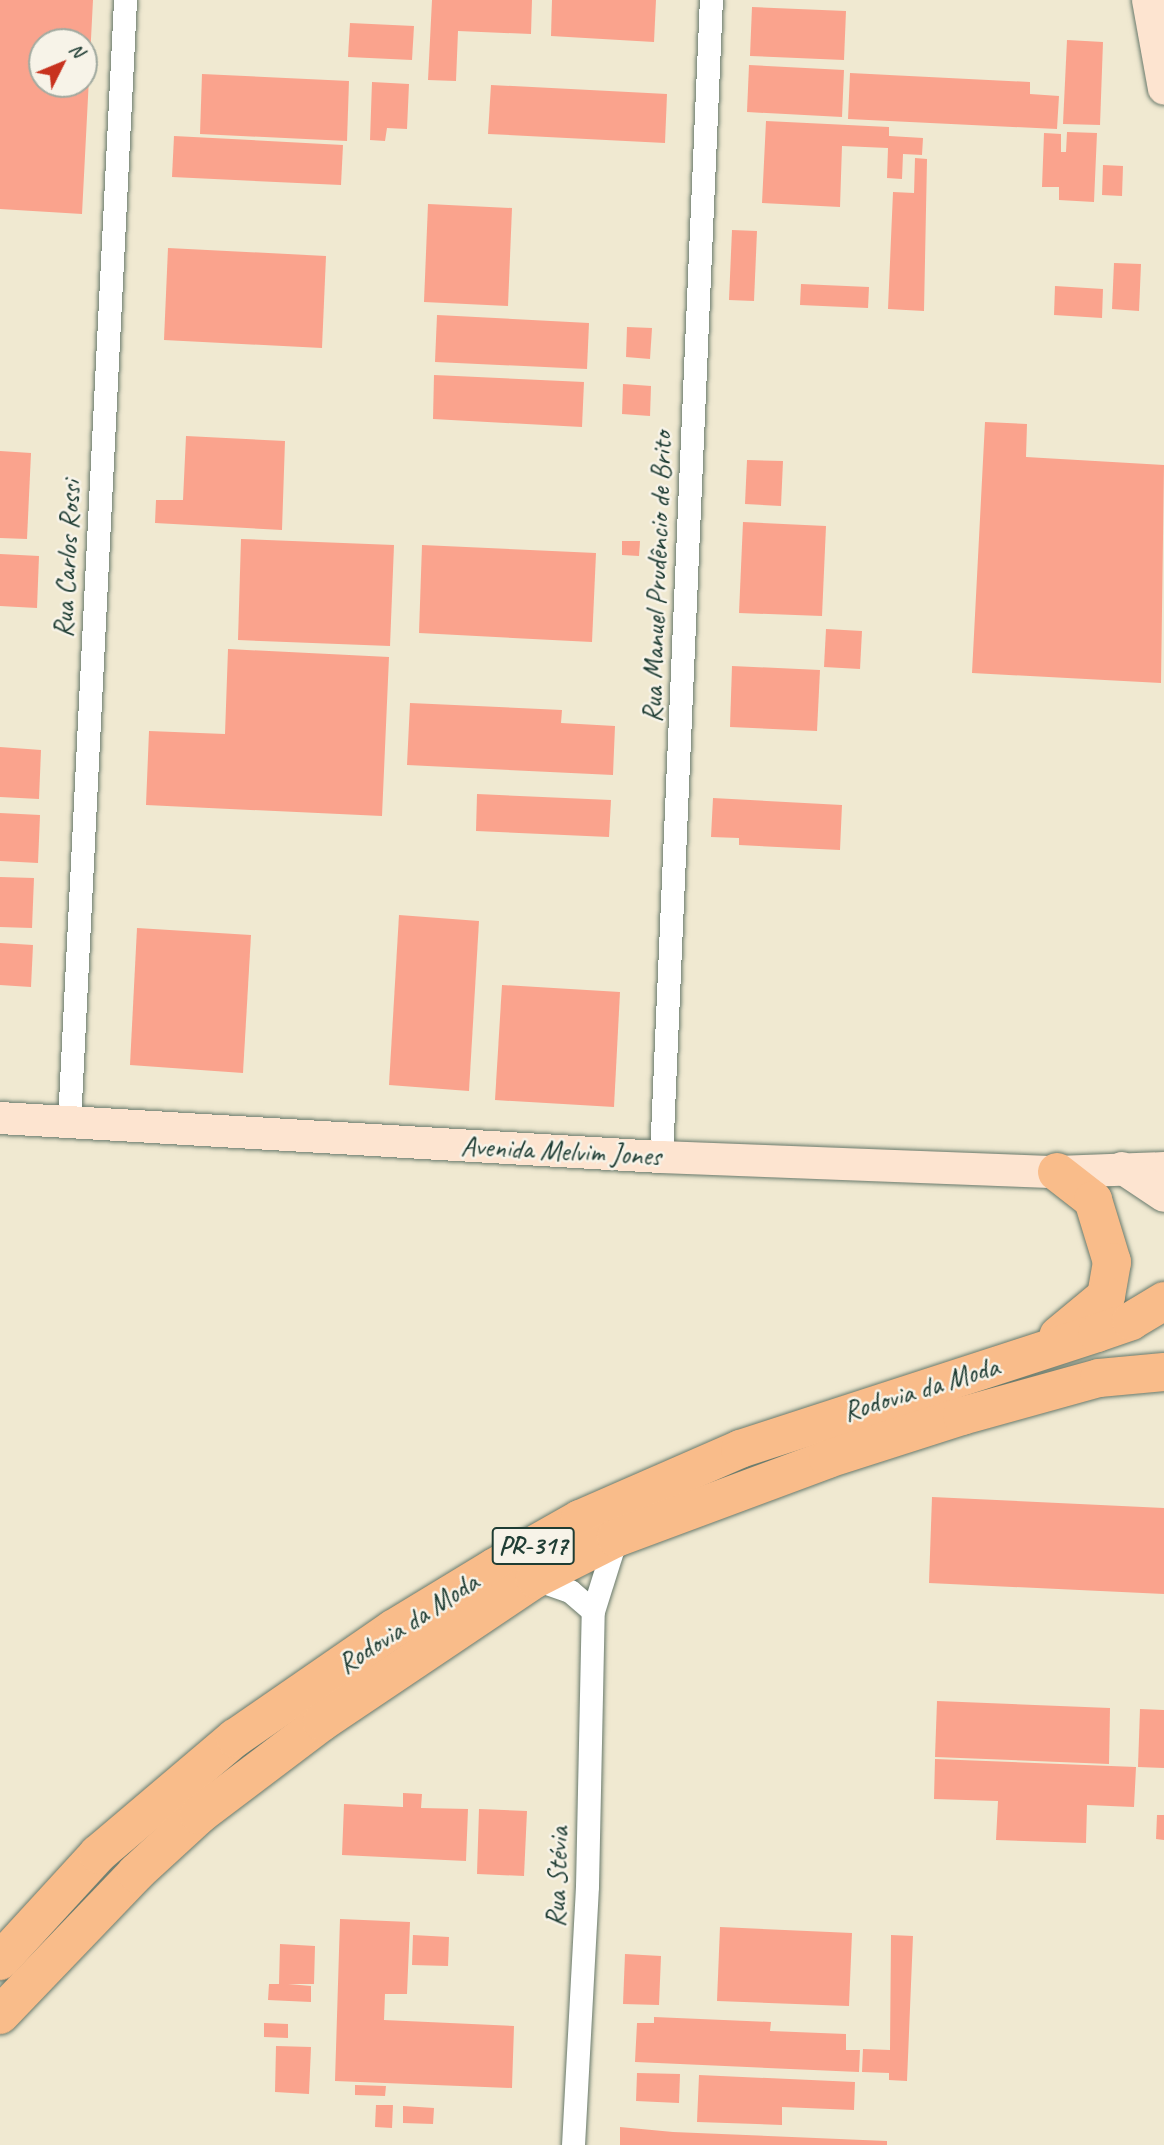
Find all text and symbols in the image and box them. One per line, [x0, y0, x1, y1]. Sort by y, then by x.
north arrow [28, 28, 98, 98]
text: N [64, 38, 90, 63]
street label: Rua Manuel Prudêncio de Brito [635, 430, 679, 724]
street label: Rua Carlos Rossi [46, 479, 88, 639]
street label: Avenida Melvim Jones [460, 1129, 662, 1173]
street label: Rodovia da Moda [839, 1349, 1003, 1429]
road number: PR-317 [491, 1524, 575, 1568]
street label: Rodovia da Moda [331, 1565, 485, 1681]
street label: Rua Stévia [538, 1826, 576, 1928]

